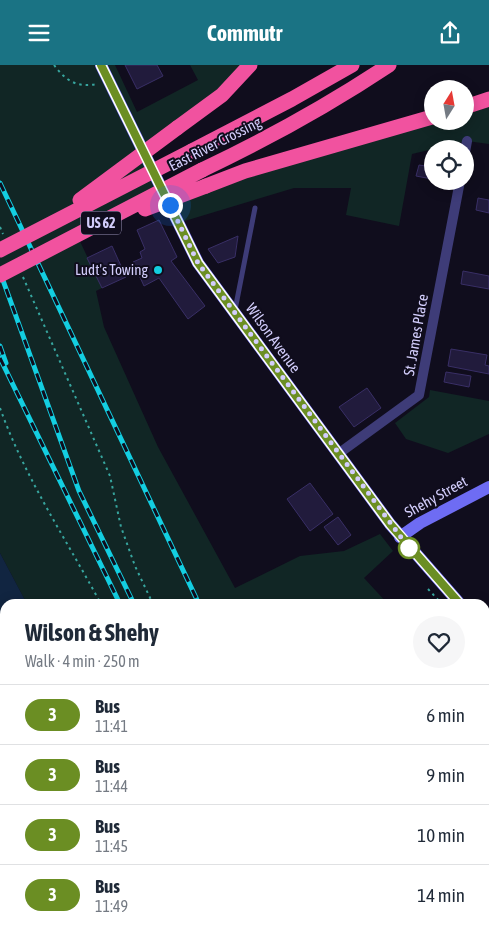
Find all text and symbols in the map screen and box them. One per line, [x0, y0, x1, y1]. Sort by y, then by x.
icon: menu [25, 19, 53, 47]
icon: share [436, 19, 464, 47]
text: Commutr [207, 20, 282, 46]
north arrow [424, 80, 474, 130]
map controls [424, 80, 474, 190]
street label: East River Crossing [166, 113, 264, 174]
button: locate [424, 140, 474, 190]
your location [158, 193, 183, 218]
road number: US 62 [81, 211, 121, 235]
place label: Ludt's Towing [75, 261, 149, 278]
marker: Ludt's Towing [152, 264, 164, 276]
street label: St. James Place [400, 293, 431, 377]
street label: Wilson Avenue [243, 300, 304, 376]
street label: Shehy Street [402, 472, 470, 521]
unlabelled marker [398, 537, 420, 559]
button: heart [413, 616, 465, 668]
text: Wilson & Shehy [25, 619, 159, 646]
text: Walk · 4 min · 250 m [25, 652, 139, 670]
text: Bus [95, 695, 120, 717]
text: 3 [48, 704, 57, 725]
text: 6 min [426, 704, 465, 726]
text: 11:41 [95, 717, 128, 735]
text: Bus [95, 755, 120, 777]
text: 3 [48, 764, 57, 785]
text: 9 min [426, 764, 465, 786]
text: 11:44 [95, 777, 128, 795]
text: Bus [95, 815, 120, 837]
text: 3 [48, 824, 57, 845]
text: 10 min [417, 824, 465, 846]
text: 11:45 [95, 837, 128, 855]
text: Bus [95, 875, 120, 897]
text: 3 [48, 884, 57, 905]
text: 14 min [417, 884, 465, 906]
text: 11:49 [95, 897, 128, 915]

